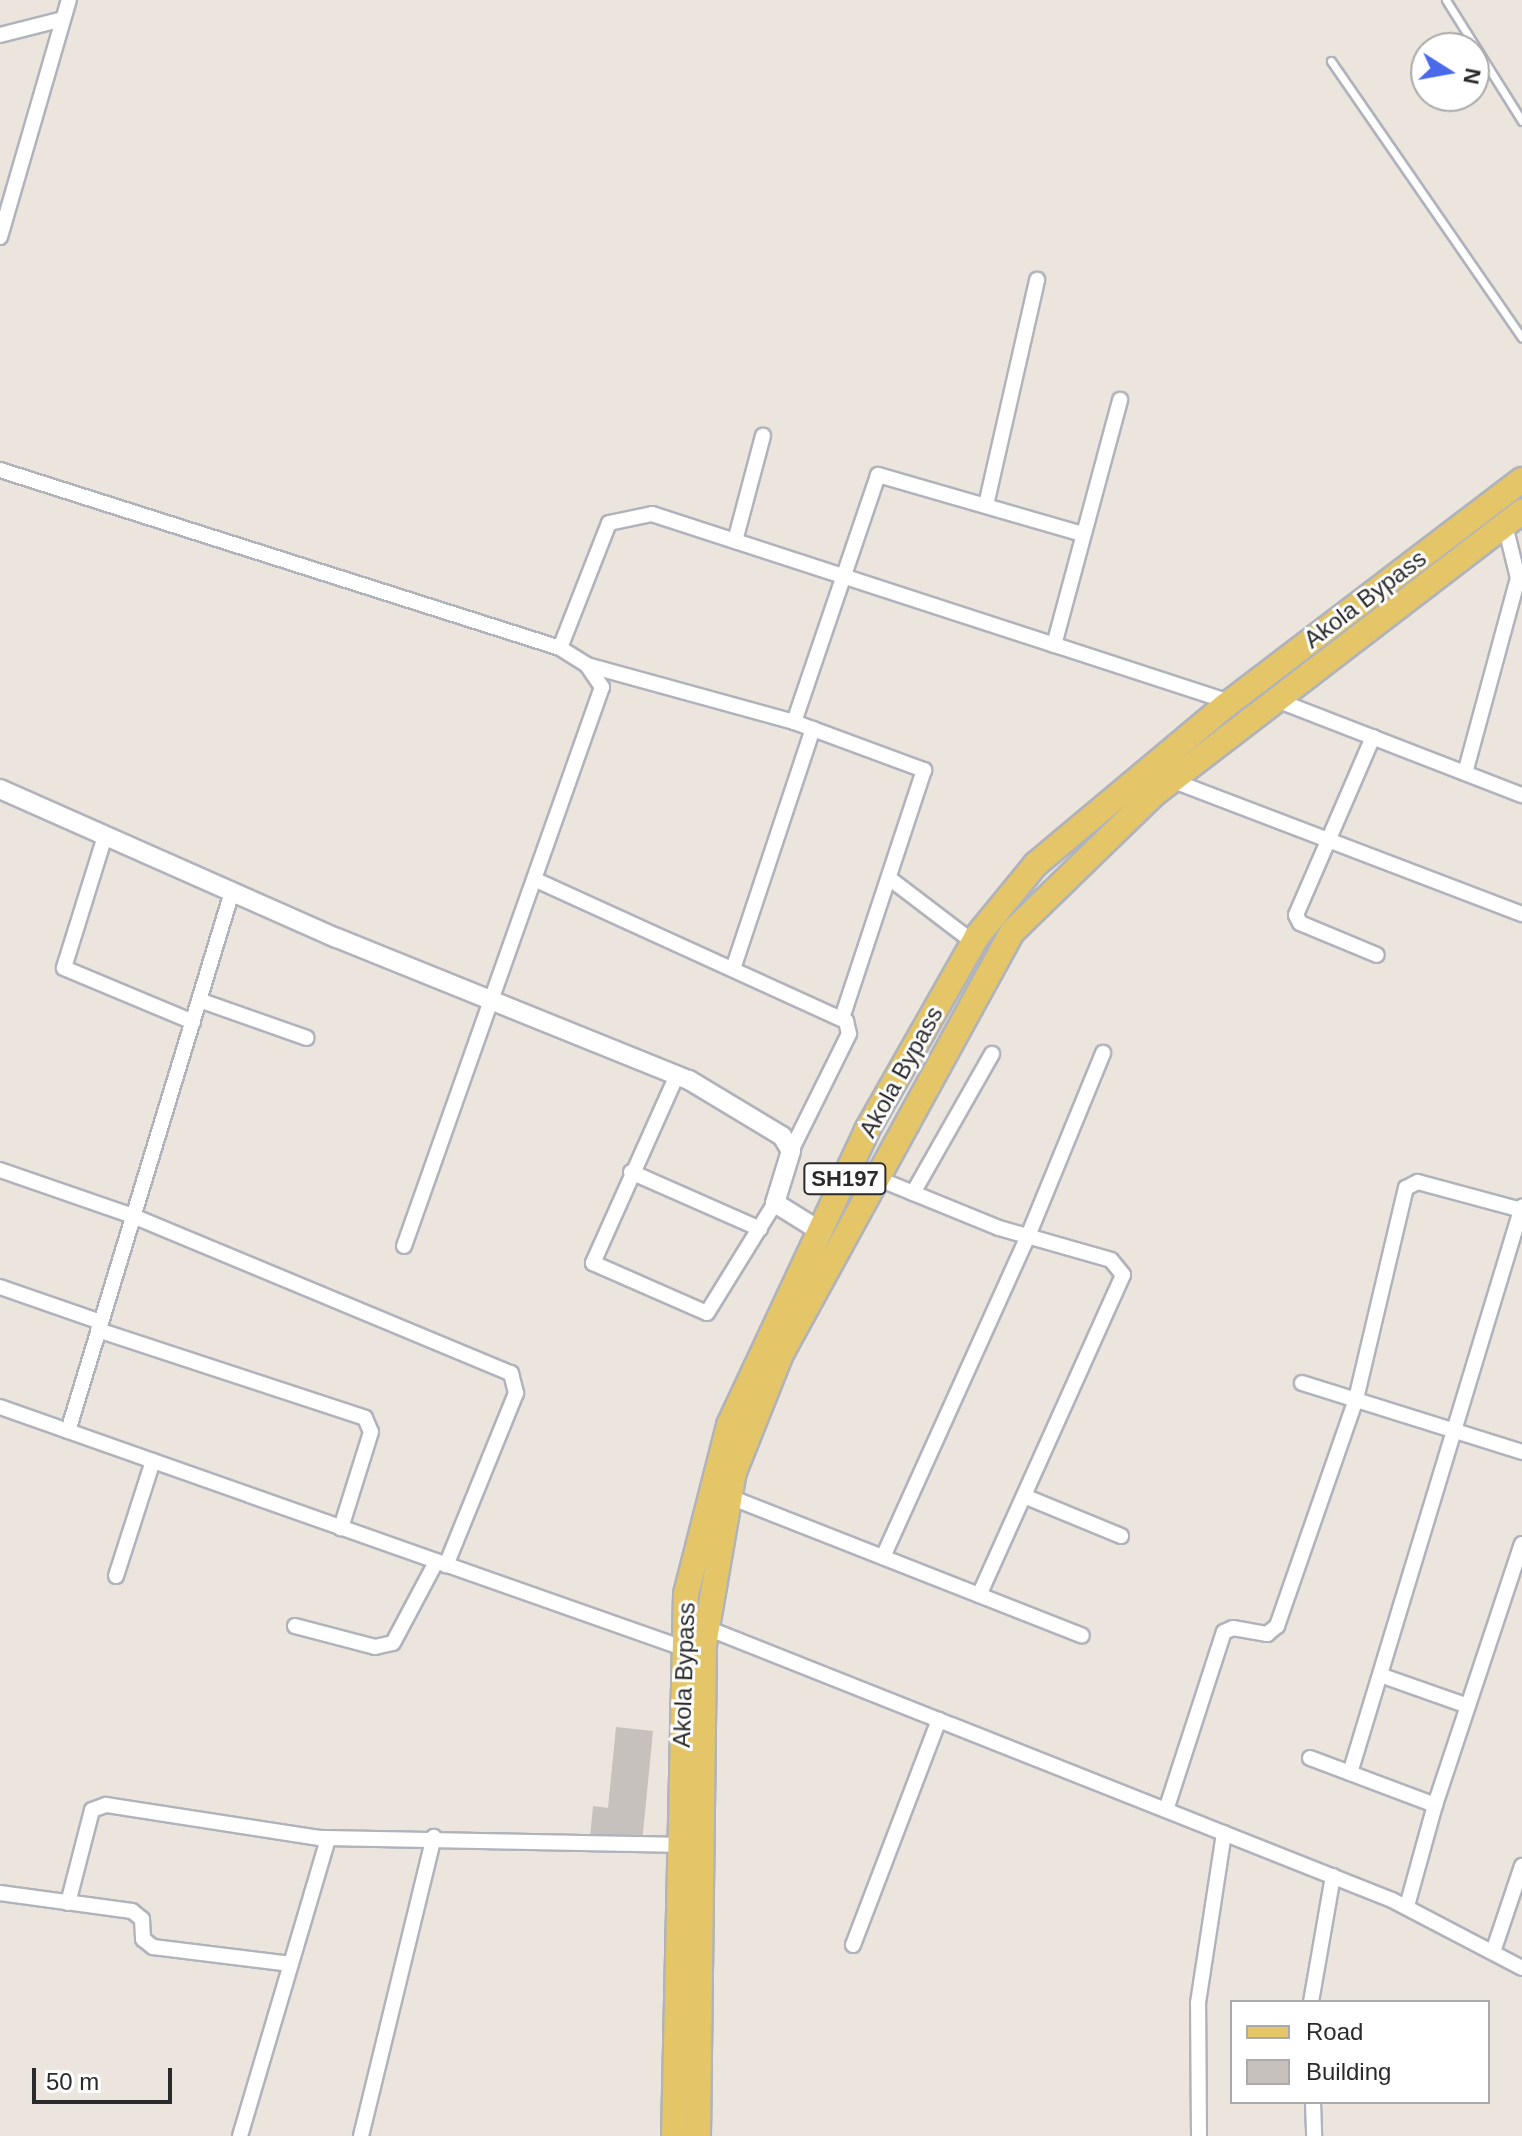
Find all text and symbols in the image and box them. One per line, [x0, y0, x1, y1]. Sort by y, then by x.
north arrow [1410, 32, 1490, 112]
text: N [1458, 66, 1486, 86]
street label: Akola Bypass [1298, 544, 1432, 654]
street label: Akola Bypass [853, 1001, 949, 1143]
road number: SH197 [803, 1161, 887, 1197]
street label: Akola Bypass [667, 1602, 701, 1748]
legend [1230, 2000, 1490, 2104]
text: Road [1306, 2018, 1363, 2045]
scale bar [36, 2052, 176, 2102]
text: Building [1306, 2058, 1391, 2085]
text: 50 m [46, 2068, 99, 2095]

